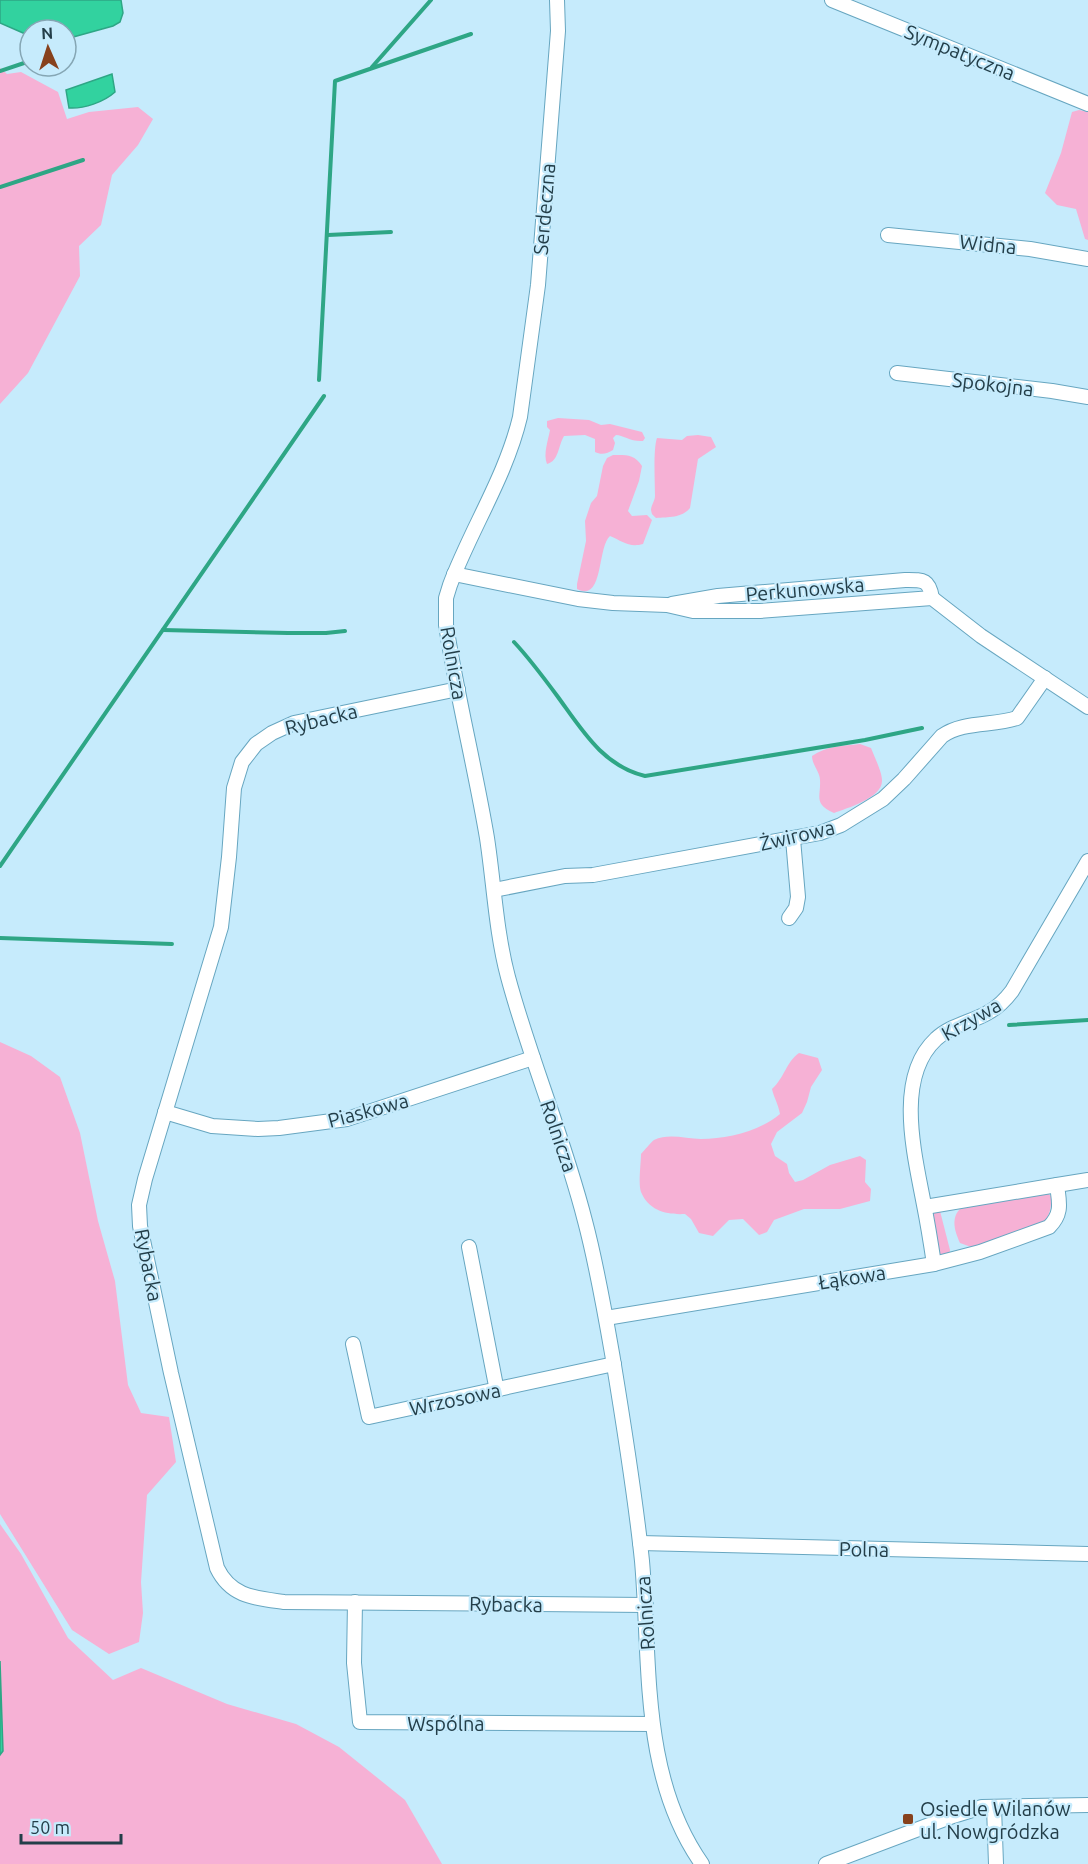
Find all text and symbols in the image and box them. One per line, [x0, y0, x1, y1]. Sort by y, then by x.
north arrow [18, 18, 78, 78]
street label: Sympatyczna [902, 19, 1018, 85]
text: N [41, 24, 54, 42]
street label: Serdeczna [529, 162, 559, 256]
street label: Widna [958, 230, 1018, 258]
street label: Spokojna [951, 368, 1035, 400]
street label: Perkunowska [745, 572, 865, 606]
street label: Rolnicza [436, 624, 472, 702]
street label: Rybacka [282, 699, 360, 739]
street label: Żwirowa [757, 815, 837, 855]
street label: Krzywa [937, 993, 1005, 1045]
street label: Piaskowa [325, 1088, 411, 1132]
street label: Rolnicza [536, 1097, 582, 1175]
street label: Rybacka [131, 1227, 167, 1303]
street label: Łąkowa [817, 1260, 887, 1294]
street label: Wrzosowa [407, 1378, 503, 1420]
street label: Polna [839, 1537, 889, 1561]
street label: Rolnicza [631, 1575, 659, 1651]
street label: Rybacka [469, 1592, 543, 1616]
street label: Wspólna [407, 1712, 485, 1735]
place label: Osiedle Wilanów ul. Nowgródzka [920, 1797, 1071, 1843]
scale bar [21, 1807, 122, 1845]
marker: Osiedle Wilanów ul. Nowgródzka [901, 1812, 915, 1826]
text: 50 m [30, 1817, 70, 1837]

